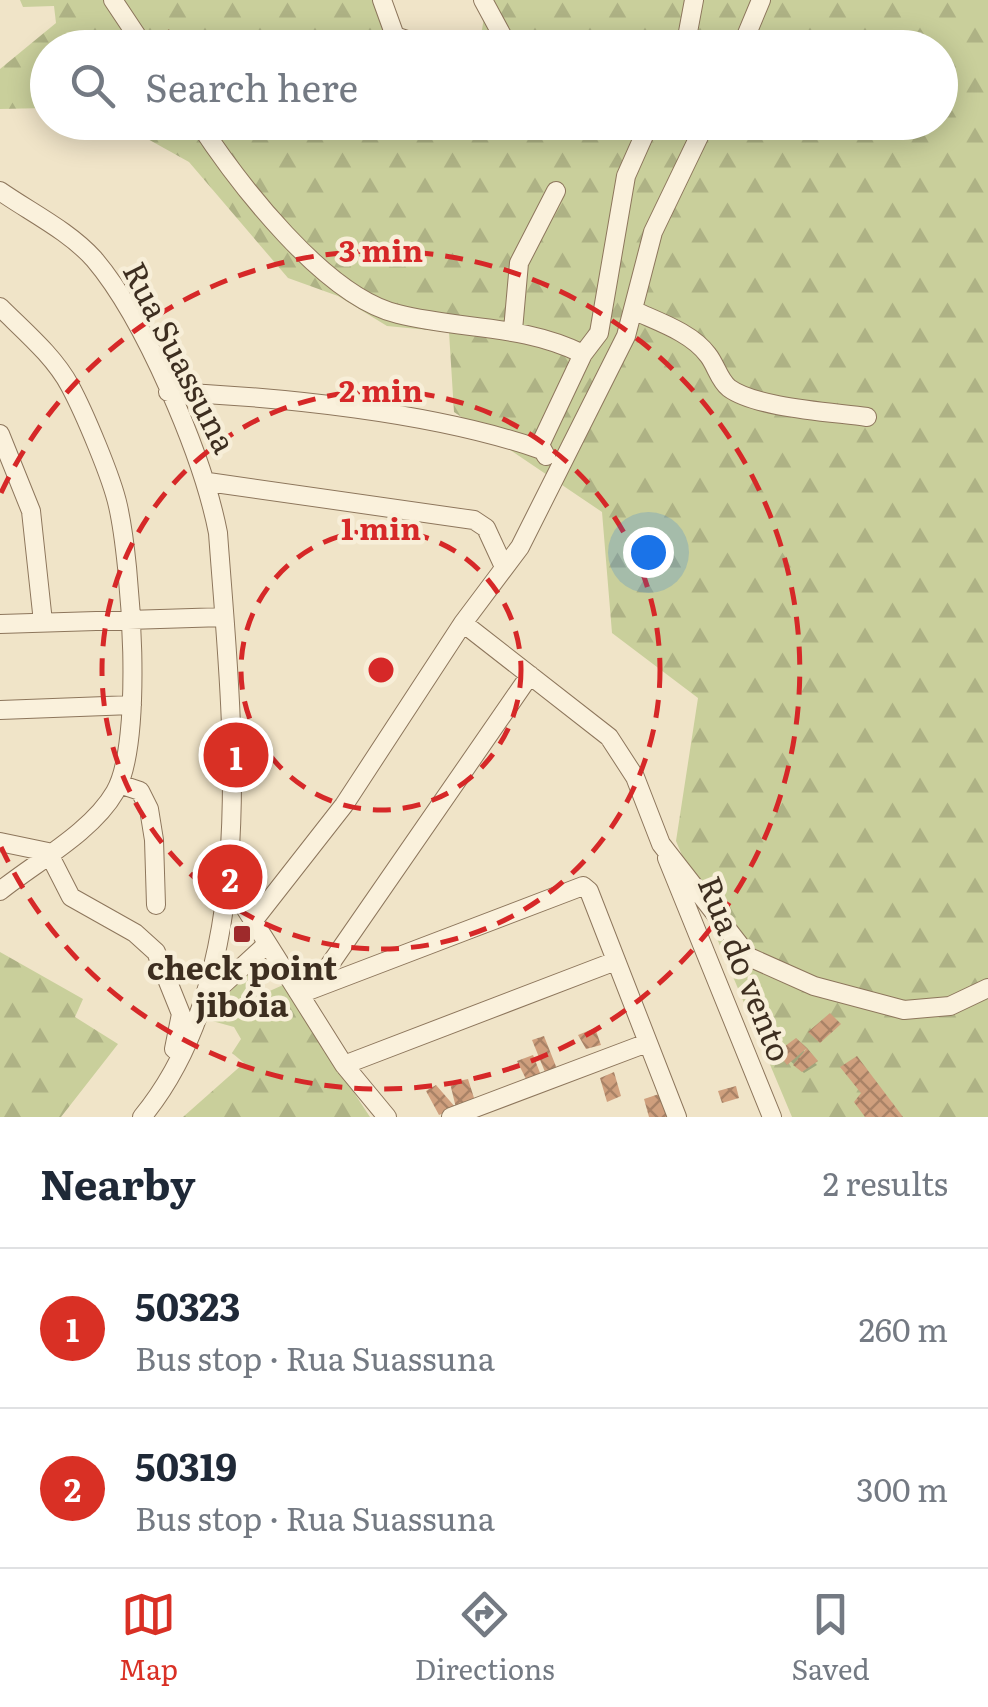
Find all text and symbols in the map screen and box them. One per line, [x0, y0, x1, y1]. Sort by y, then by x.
search box [30, 30, 958, 140]
text: Search here [145, 57, 358, 114]
icon: search [65, 58, 120, 113]
text: 3 min [339, 227, 423, 271]
street label: Rua Suassuna [113, 253, 251, 461]
text: 2 min [339, 367, 423, 411]
text: 1 min [341, 505, 421, 549]
your location [623, 527, 674, 578]
centre of rings [363, 652, 399, 688]
pin: 1 [204, 718, 268, 792]
pin: 2 [198, 840, 262, 914]
street label: Rua do vento [688, 868, 806, 1068]
marker: check point jibóia [231, 923, 253, 945]
place label: check point jibóia [147, 942, 337, 1027]
text: Nearby [40, 1151, 196, 1213]
text: 2 results [823, 1158, 948, 1206]
text: 50323 [135, 1276, 241, 1333]
text: 1 [66, 1304, 79, 1352]
text: 260 m [859, 1304, 948, 1352]
text: Bus stop · Rua Suassuna [135, 1333, 495, 1381]
text: 50319 [135, 1436, 237, 1493]
text: 2 [64, 1464, 81, 1512]
text: 300 m [856, 1464, 948, 1512]
text: Bus stop · Rua Suassuna [135, 1493, 495, 1541]
tab: Map [118, 1587, 178, 1689]
tab: Directions [415, 1587, 555, 1689]
tab: Saved [792, 1587, 870, 1689]

